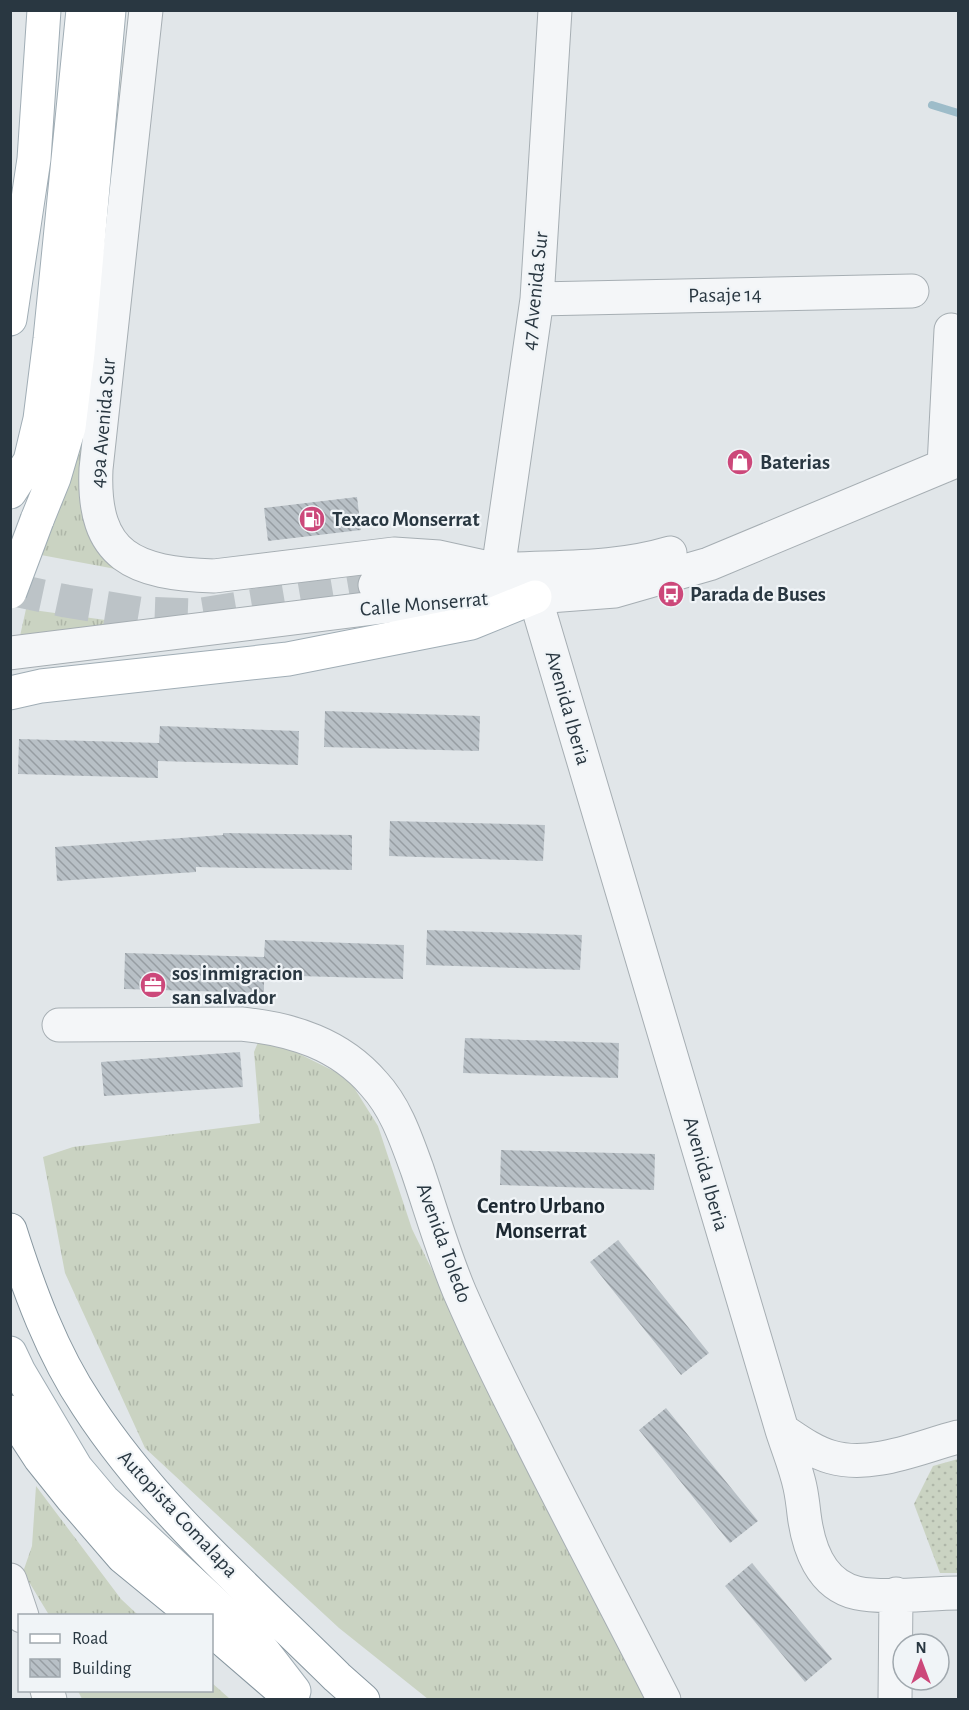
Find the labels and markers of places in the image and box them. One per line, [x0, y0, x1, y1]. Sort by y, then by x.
shop icon: Baterias [725, 447, 755, 477]
place label: Baterias [760, 452, 830, 473]
fuel station icon: Texaco Monserrat [297, 504, 327, 534]
place label: Texaco Monserrat [332, 509, 480, 530]
bus stop icon: Parada de Buses [656, 579, 686, 609]
place label: Parada de Buses [690, 584, 826, 605]
place label: sos inmigracion san salvador [172, 963, 303, 1008]
office icon: sos inmigracion san salvador [138, 970, 168, 1000]

